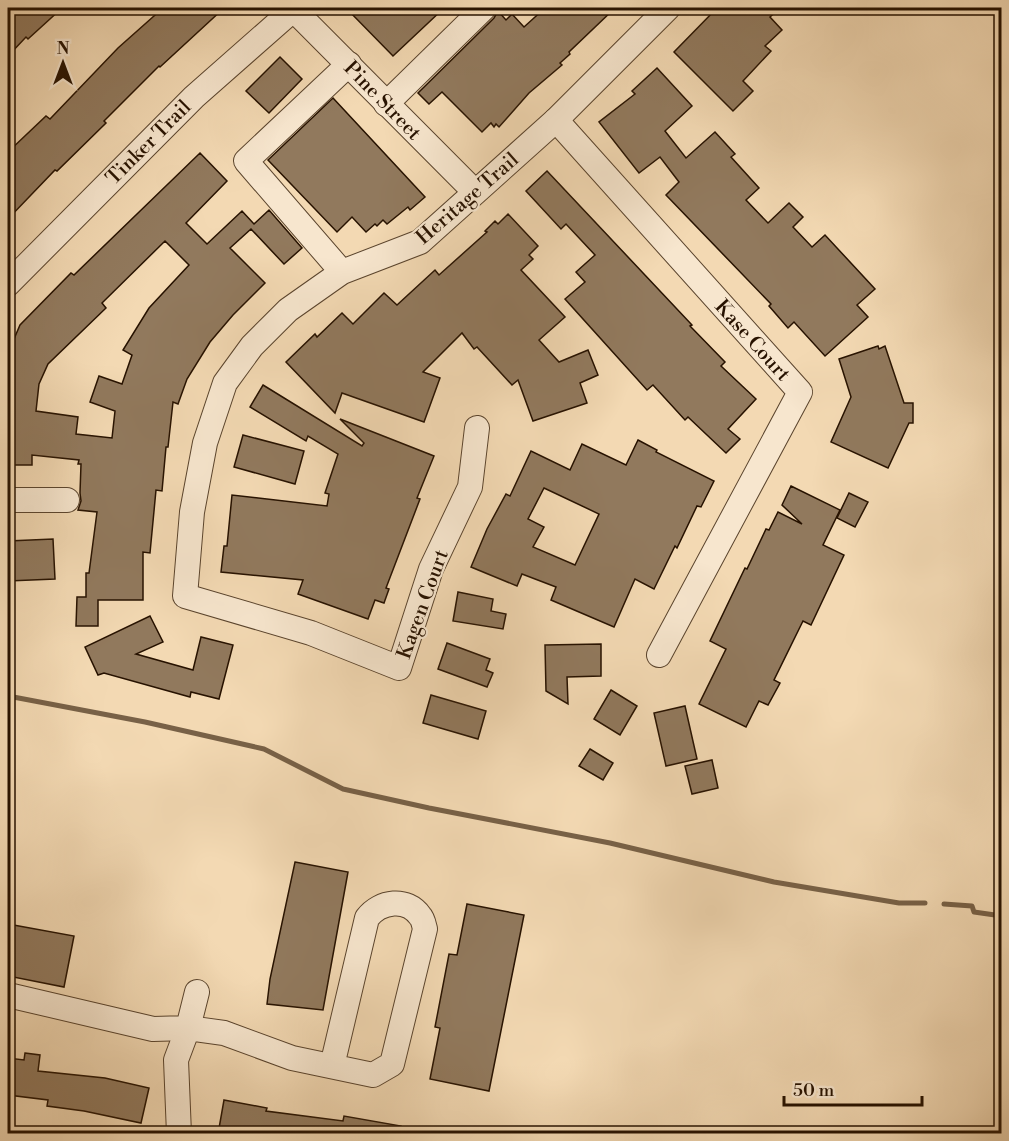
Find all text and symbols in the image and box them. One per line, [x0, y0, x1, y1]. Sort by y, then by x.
north arrow [33, 33, 93, 93]
text: N [57, 39, 70, 59]
street label: Pine Street [338, 56, 426, 146]
street label: Tinker Trail [101, 95, 197, 191]
street label: Heritage Trail [412, 148, 524, 250]
street label: Kase Court [709, 295, 795, 387]
street label: Kagen Court [392, 546, 455, 663]
scale bar [784, 1069, 922, 1107]
text: 50 m [793, 1079, 835, 1102]

